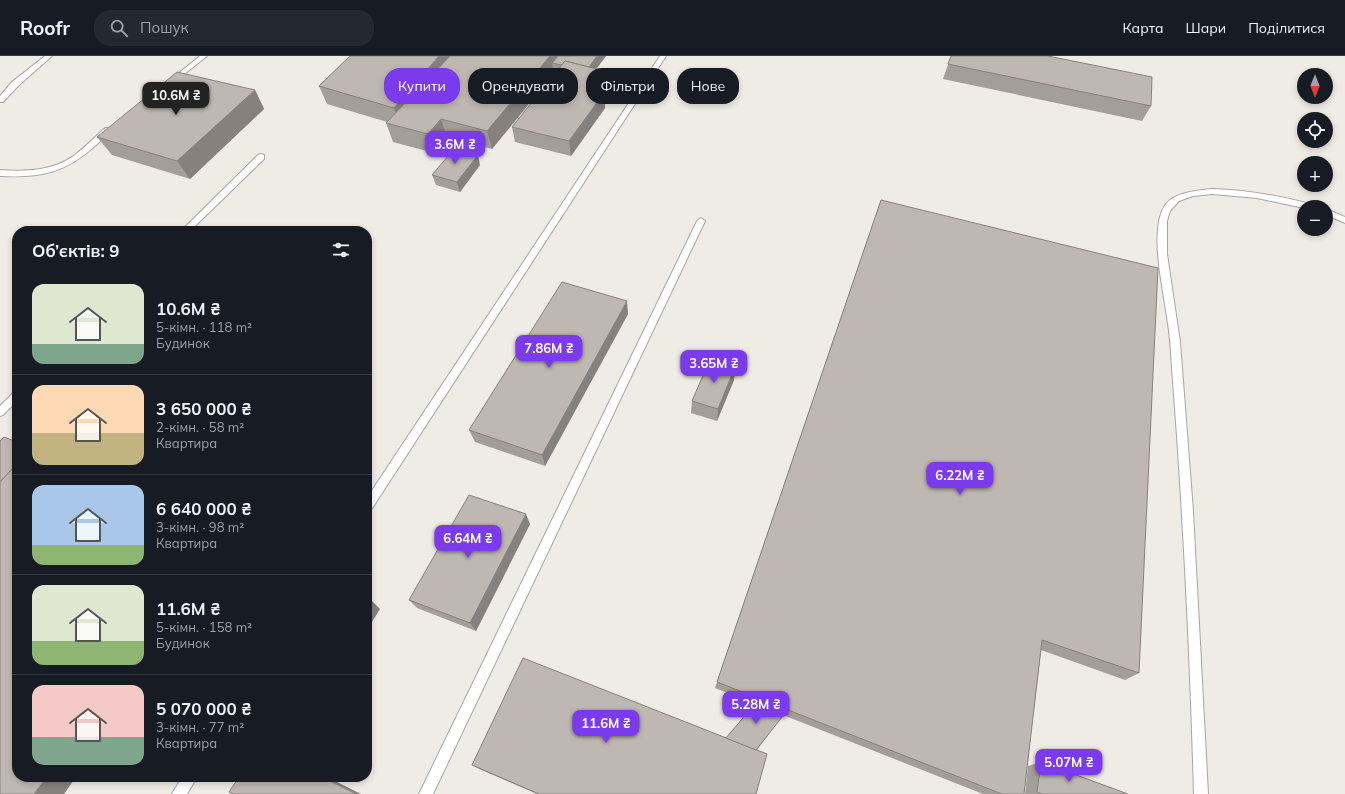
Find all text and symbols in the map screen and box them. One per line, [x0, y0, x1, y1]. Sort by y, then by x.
search box [94, 10, 374, 46]
text: Roofr [20, 16, 70, 40]
icon: search [108, 17, 130, 39]
text: Пошук [140, 18, 189, 37]
text: Карта [1122, 19, 1164, 37]
text: Шари [1186, 19, 1226, 37]
text: Поділитися [1248, 19, 1325, 37]
chip: Купити [384, 68, 460, 104]
chip: Орендувати [468, 68, 578, 104]
chip: Фільтри [586, 68, 669, 104]
chip: Нове [677, 68, 739, 104]
north arrow [1297, 68, 1333, 104]
map controls [1297, 68, 1333, 236]
pin: 10.6M ₴ [139, 82, 213, 116]
text: 10.6M ₴ [151, 87, 201, 103]
button: locate [1297, 112, 1333, 148]
pin: 3.6M ₴ [422, 131, 488, 165]
text: 3.6M ₴ [434, 136, 476, 152]
button: + [1297, 156, 1333, 192]
button: − [1297, 200, 1333, 236]
icon: filters [330, 239, 352, 261]
text: Об’єктів: 9 [32, 240, 119, 261]
text: 10.6M ₴ [156, 298, 220, 319]
icon: home [64, 300, 112, 348]
text: 5-кімн. · 118 m² [156, 319, 252, 335]
text: Будинок [156, 335, 210, 351]
pin: 7.86M ₴ [512, 335, 586, 369]
text: 7.86M ₴ [524, 340, 574, 356]
pin: 3.65M ₴ [677, 350, 751, 384]
text: 3.65M ₴ [689, 355, 739, 371]
text: 3 650 000 ₴ [156, 398, 252, 419]
icon: home [64, 401, 112, 449]
text: 2-кімн. · 58 m² [156, 419, 244, 435]
text: Квартира [156, 435, 217, 451]
pin: 6.22M ₴ [923, 462, 997, 496]
text: 6.22M ₴ [935, 467, 985, 483]
text: 6 640 000 ₴ [156, 498, 252, 519]
icon: home [64, 501, 112, 549]
text: 3-кімн. · 98 m² [156, 519, 244, 535]
pin: 6.64M ₴ [431, 525, 505, 559]
text: 6.64M ₴ [443, 530, 493, 546]
text: Квартира [156, 535, 217, 551]
text: 11.6M ₴ [156, 598, 220, 619]
icon: home [64, 601, 112, 649]
text: 5-кімн. · 158 m² [156, 619, 252, 635]
text: Будинок [156, 635, 210, 651]
pin: 5.28M ₴ [719, 691, 793, 725]
text: 5.28M ₴ [731, 696, 781, 712]
text: 5 070 000 ₴ [156, 698, 252, 719]
icon: home [64, 701, 112, 749]
pin: 11.6M ₴ [569, 710, 643, 744]
text: 11.6M ₴ [581, 715, 631, 731]
text: 3-кімн. · 77 m² [156, 719, 244, 735]
text: Квартира [156, 735, 217, 751]
pin: 5.07M ₴ [1032, 749, 1106, 783]
text: 5.07M ₴ [1044, 754, 1094, 770]

